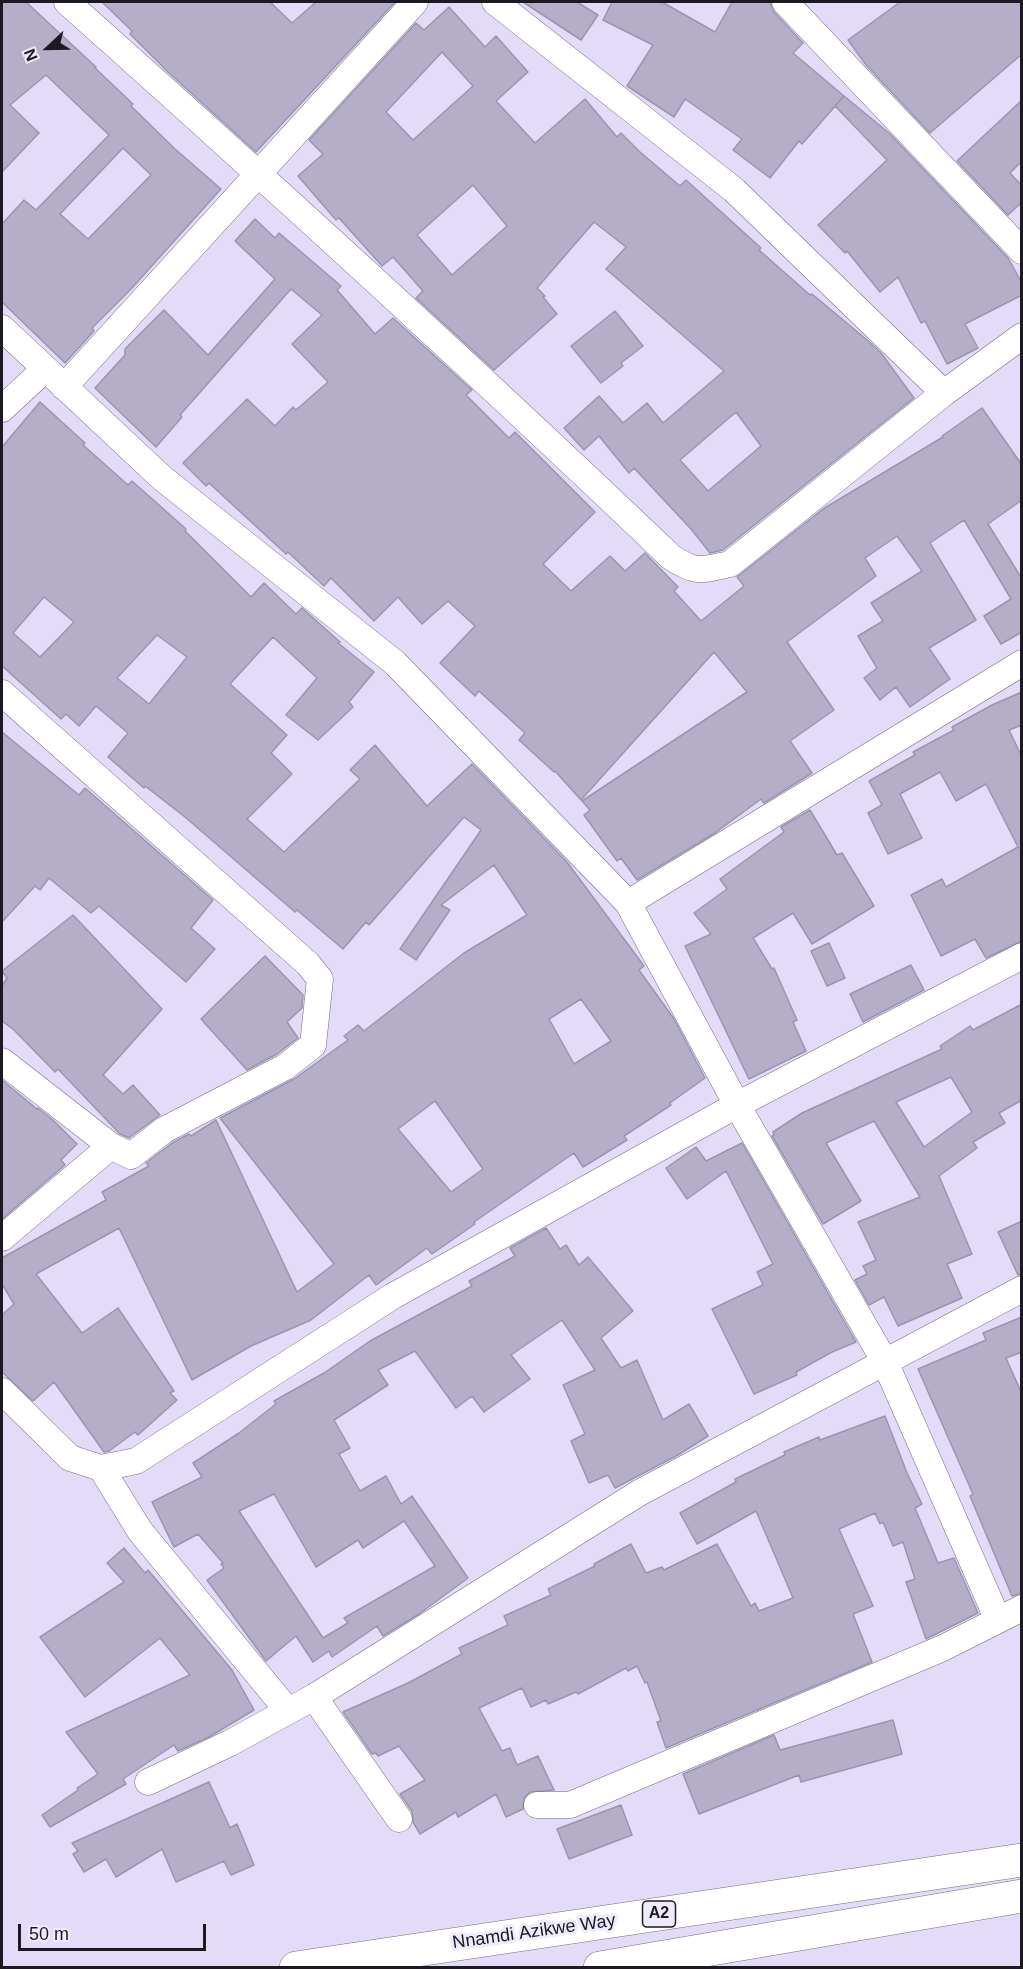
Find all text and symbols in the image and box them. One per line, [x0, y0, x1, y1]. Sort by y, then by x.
north arrow [18, 18, 78, 78]
text: N [21, 46, 41, 63]
road number: A2 [642, 1901, 676, 1927]
street label: Nnamdi Azikwe Way [451, 1910, 617, 1954]
scale bar [21, 1912, 208, 1950]
text: 50 m [29, 1924, 69, 1944]

